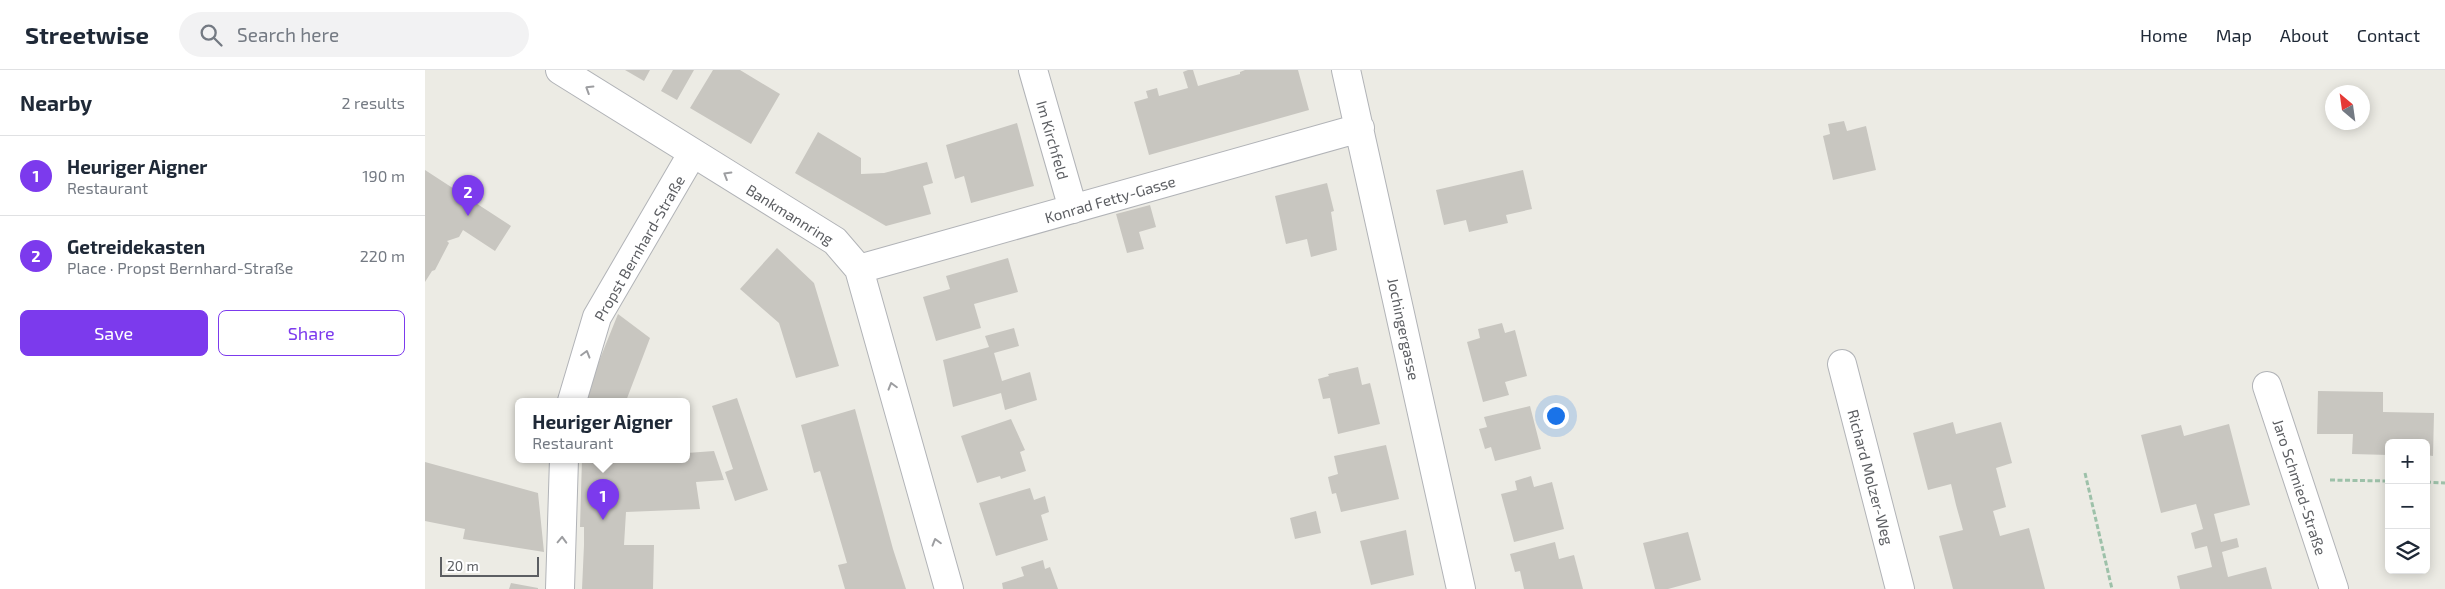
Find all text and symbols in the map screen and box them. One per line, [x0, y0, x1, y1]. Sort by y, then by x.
search box [179, 12, 529, 57]
text: Streetwise [25, 20, 149, 49]
icon: search [197, 21, 225, 49]
text: Search here [237, 23, 339, 46]
text: Home [2140, 24, 2188, 46]
text: Map [2216, 24, 2252, 46]
text: About [2280, 24, 2329, 46]
text: Contact [2357, 24, 2420, 46]
one-way arrow [586, 85, 595, 95]
north arrow [2325, 85, 2370, 130]
text: Nearby [20, 90, 92, 115]
text: 2 results [342, 93, 405, 112]
street label: Im Kirchfeld [1033, 98, 1073, 182]
text: Heuriger Aigner [67, 155, 207, 178]
text: 1 [33, 166, 39, 185]
text: 190 m [362, 166, 405, 185]
one-way arrow [723, 171, 732, 181]
street label: Propst Bernhard-Straße [590, 172, 688, 324]
street label: Konrad Fetty-Gasse [1043, 172, 1177, 226]
pin: 2 [452, 175, 484, 216]
text: Restaurant [67, 178, 148, 197]
street label: Bankmannring [743, 180, 837, 248]
text: Getreidekasten [67, 235, 205, 258]
text: 2 [31, 246, 41, 265]
text: 220 m [360, 246, 405, 265]
text: Place · Propst Bernhard-Straße [67, 258, 293, 277]
street label: Jochingergasse [1384, 276, 1424, 382]
button: Save [20, 310, 208, 356]
button: Share [218, 310, 405, 356]
one-way arrow [580, 351, 590, 359]
one-way arrow [887, 381, 898, 390]
popup [515, 398, 690, 463]
your location [1543, 403, 1569, 429]
street label: Richard Molzer-Weg [1844, 407, 1898, 547]
text: Heuriger Aigner [532, 410, 673, 433]
street label: Jaro Schmied-Straße [2269, 417, 2331, 557]
text: Restaurant [532, 433, 613, 452]
map controls [2385, 439, 2430, 574]
button: + [2385, 439, 2430, 484]
pin: 1 [587, 479, 619, 520]
button: − [2385, 484, 2430, 529]
button: layers [2385, 529, 2430, 574]
one-way arrow [556, 536, 567, 544]
one-way arrow [931, 538, 941, 547]
scale bar [440, 554, 539, 577]
text: 20 m [447, 557, 479, 574]

